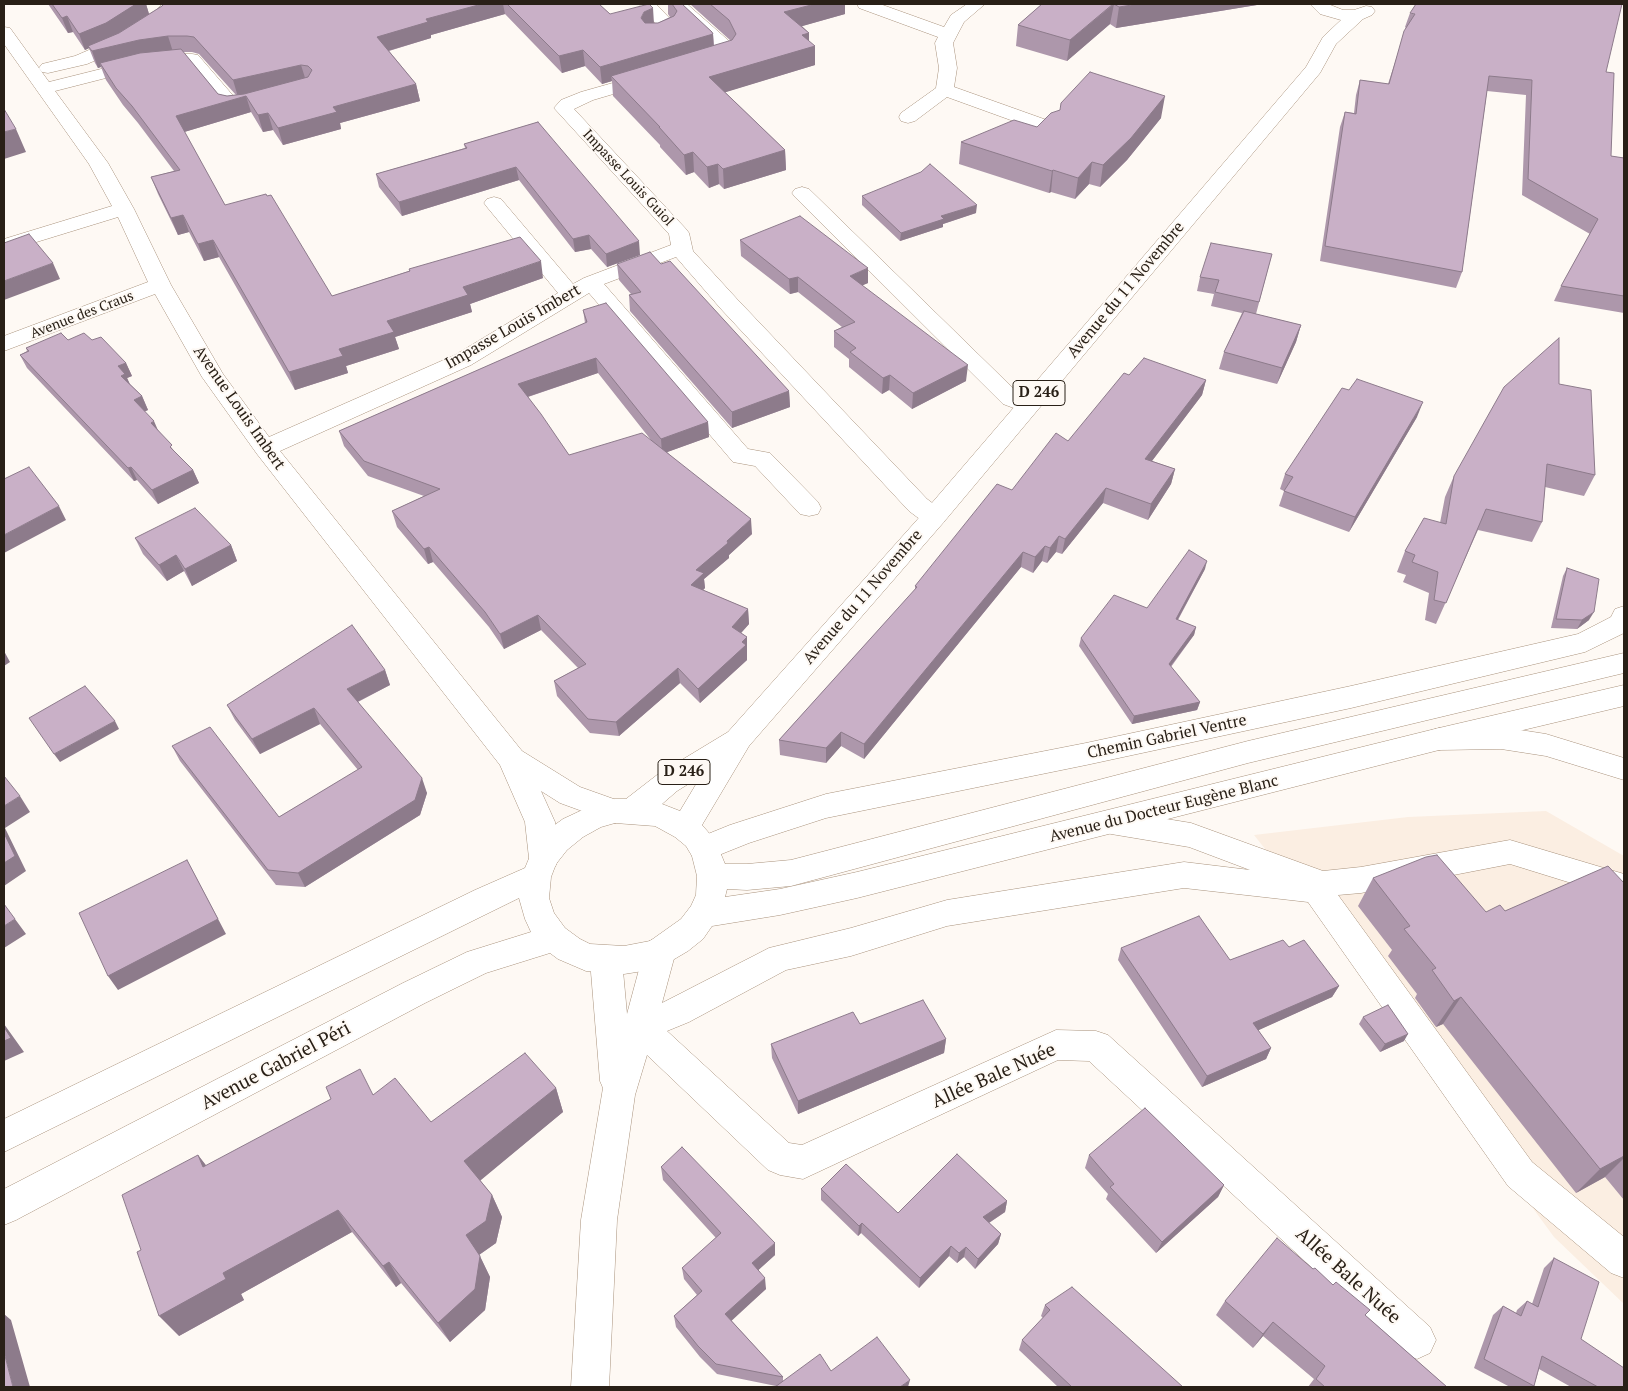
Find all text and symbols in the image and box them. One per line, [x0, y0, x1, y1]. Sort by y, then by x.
street label: Impasse Louis Guiol [579, 126, 677, 230]
street label: Avenue du 11 Novembre [1063, 218, 1189, 362]
street label: Impasse Louis Imbert [442, 280, 584, 374]
street label: Avenue des Craus [28, 288, 136, 342]
street label: Avenue Louis Imbert [189, 342, 289, 474]
road number: D 246 [1013, 380, 1065, 406]
street label: Avenue du 11 Novembre [799, 526, 927, 668]
street label: Chemin Gabriel Ventre [1086, 711, 1248, 763]
road number: D 246 [658, 760, 710, 784]
street label: Avenue du Docteur Eugène Blanc [1048, 771, 1280, 847]
street label: Avenue Gabriel Péri [197, 1017, 355, 1115]
street label: Allée Bale Nuée [928, 1038, 1060, 1114]
street label: Allée Bale Nuée [1291, 1223, 1405, 1329]

